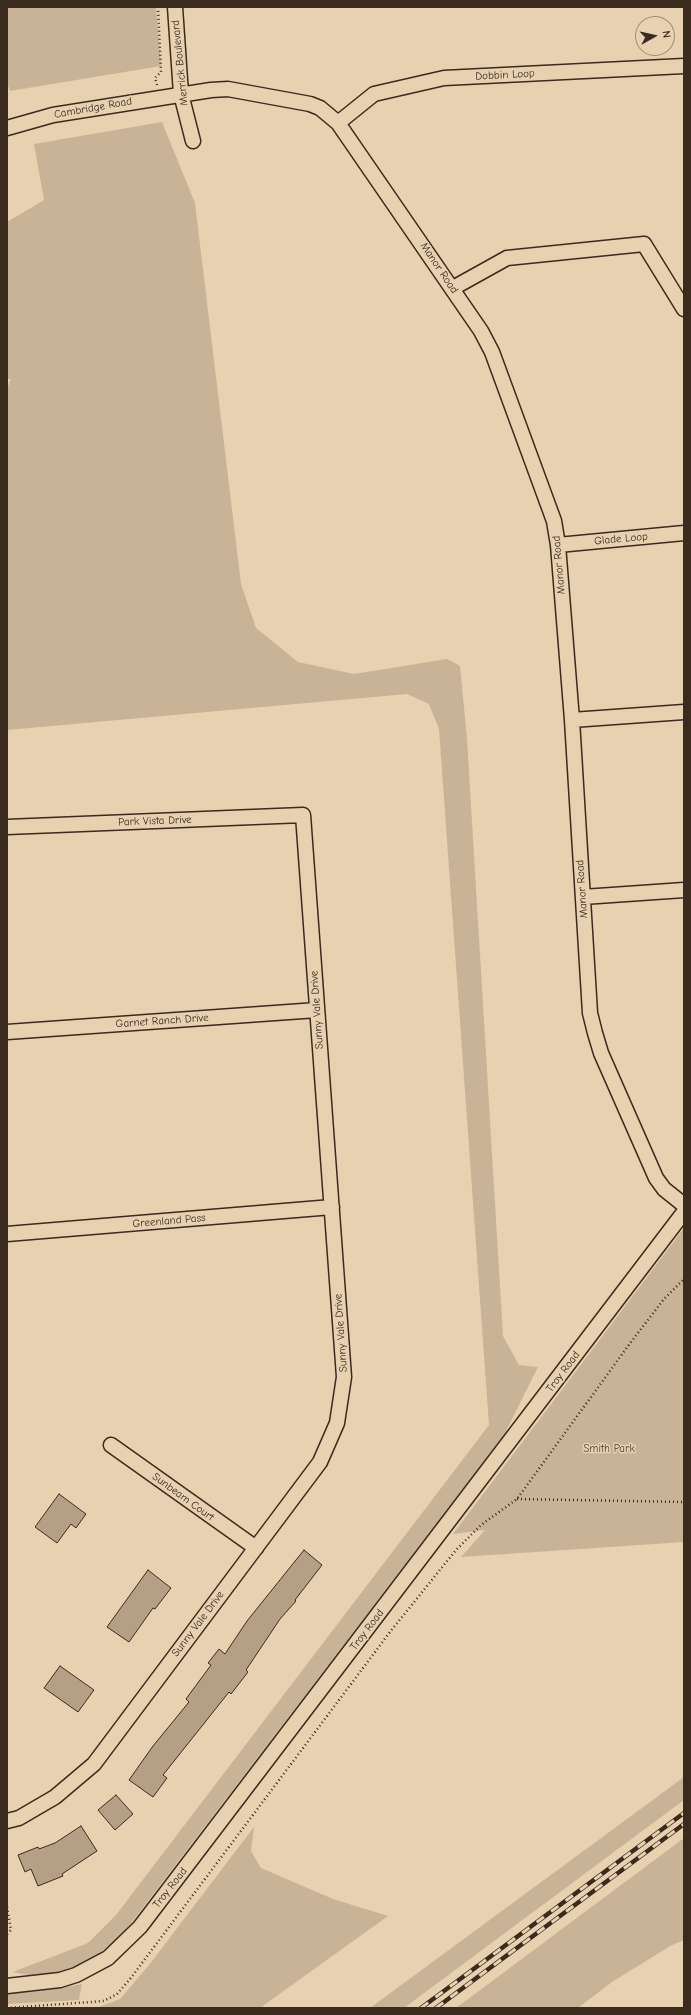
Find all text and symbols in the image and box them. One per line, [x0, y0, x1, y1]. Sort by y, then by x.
north arrow [635, 16, 675, 56]
street label: Merrick Boulevard [169, 19, 191, 107]
text: N [659, 30, 673, 39]
street label: Dobbin Loop [475, 67, 535, 83]
street label: Cambridge Road [53, 95, 133, 121]
street label: Manor Road [417, 240, 461, 296]
street label: Glade Loop [594, 530, 648, 548]
street label: Manor Road [550, 535, 568, 595]
street label: Park Vista Drive [118, 813, 192, 829]
street label: Manor Road [573, 859, 591, 919]
street label: Sunny Vale Drive [308, 970, 326, 1050]
street label: Garnet Ranch Drive [115, 1011, 209, 1031]
street label: Greenland Pass [132, 1211, 206, 1231]
street label: Sunny Vale Drive [332, 1293, 350, 1373]
street label: Troy Road [543, 1349, 583, 1395]
park label: Smith Park [583, 1442, 635, 1456]
street label: Sunbeam Court [149, 1470, 217, 1524]
street label: Sunny Vale Drive [169, 1589, 227, 1659]
street label: Troy Road [347, 1607, 387, 1653]
street label: Troy Road [150, 1865, 190, 1911]

